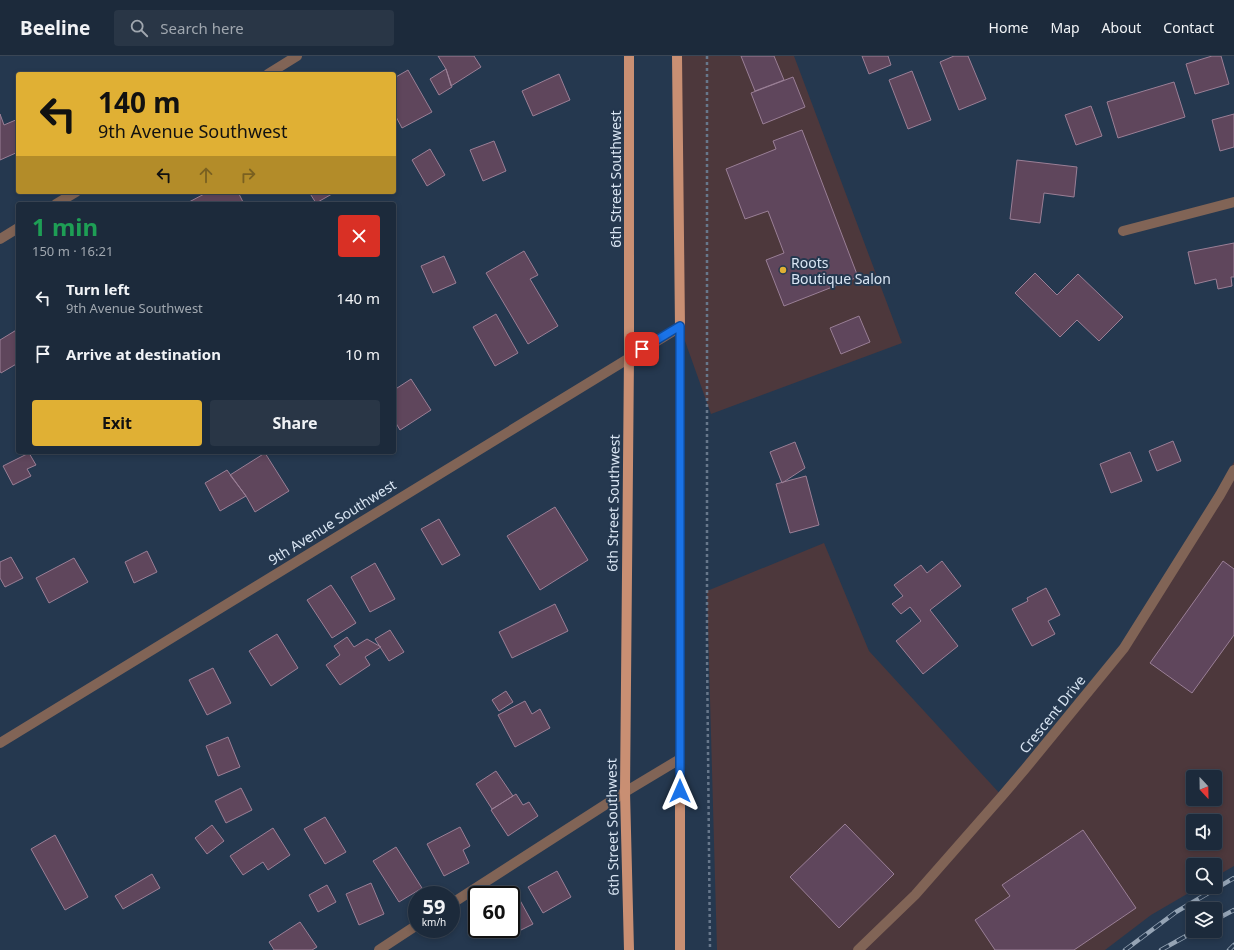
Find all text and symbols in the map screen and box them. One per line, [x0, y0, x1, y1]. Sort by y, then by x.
search box [114, 10, 394, 46]
text: Beeline [20, 15, 90, 41]
icon: search [128, 17, 150, 39]
text: Search here [160, 18, 244, 38]
text: Home [989, 18, 1028, 37]
text: Map [1050, 18, 1080, 37]
text: About [1102, 18, 1141, 37]
text: Contact [1163, 18, 1214, 37]
text: 140 m [98, 83, 181, 121]
icon: left [32, 88, 84, 140]
street label: 6th Street Southwest [606, 110, 625, 248]
text: 9th Avenue Southwest [98, 119, 287, 143]
icon: left [153, 164, 175, 186]
icon: ahead [195, 164, 217, 186]
icon: right [237, 164, 259, 186]
text: 1 min [32, 210, 98, 243]
button: close [338, 215, 380, 257]
text: 150 m · 16:21 [32, 242, 113, 260]
place label: Roots Boutique Salon [791, 253, 891, 288]
marker: Roots Boutique Salon [778, 265, 788, 275]
text: Turn left [66, 279, 130, 299]
icon: left [32, 287, 54, 309]
text: 140 m [336, 288, 380, 308]
text: 9th Avenue Southwest [66, 299, 203, 317]
pin [625, 332, 659, 366]
icon: arrive [631, 338, 653, 360]
icon: arrive [32, 343, 54, 365]
text: Arrive at destination [66, 344, 221, 364]
text: 10 m [345, 344, 380, 364]
button: Exit [32, 400, 202, 446]
button: Share [210, 400, 380, 446]
street label: 6th Street Southwest [602, 434, 624, 572]
street label: 9th Avenue Southwest [264, 475, 400, 569]
street label: Crescent Drive [1015, 671, 1090, 757]
street label: 6th Street Southwest [601, 758, 623, 896]
position arrow [659, 770, 701, 812]
north arrow [1186, 770, 1222, 806]
map controls [1186, 770, 1222, 938]
button: sound [1186, 814, 1222, 850]
button: search [1186, 858, 1222, 894]
speed limit sign: 60 [468, 886, 520, 938]
text: 59 [423, 893, 445, 920]
button: layers [1186, 902, 1222, 938]
text: km/h [422, 915, 446, 929]

